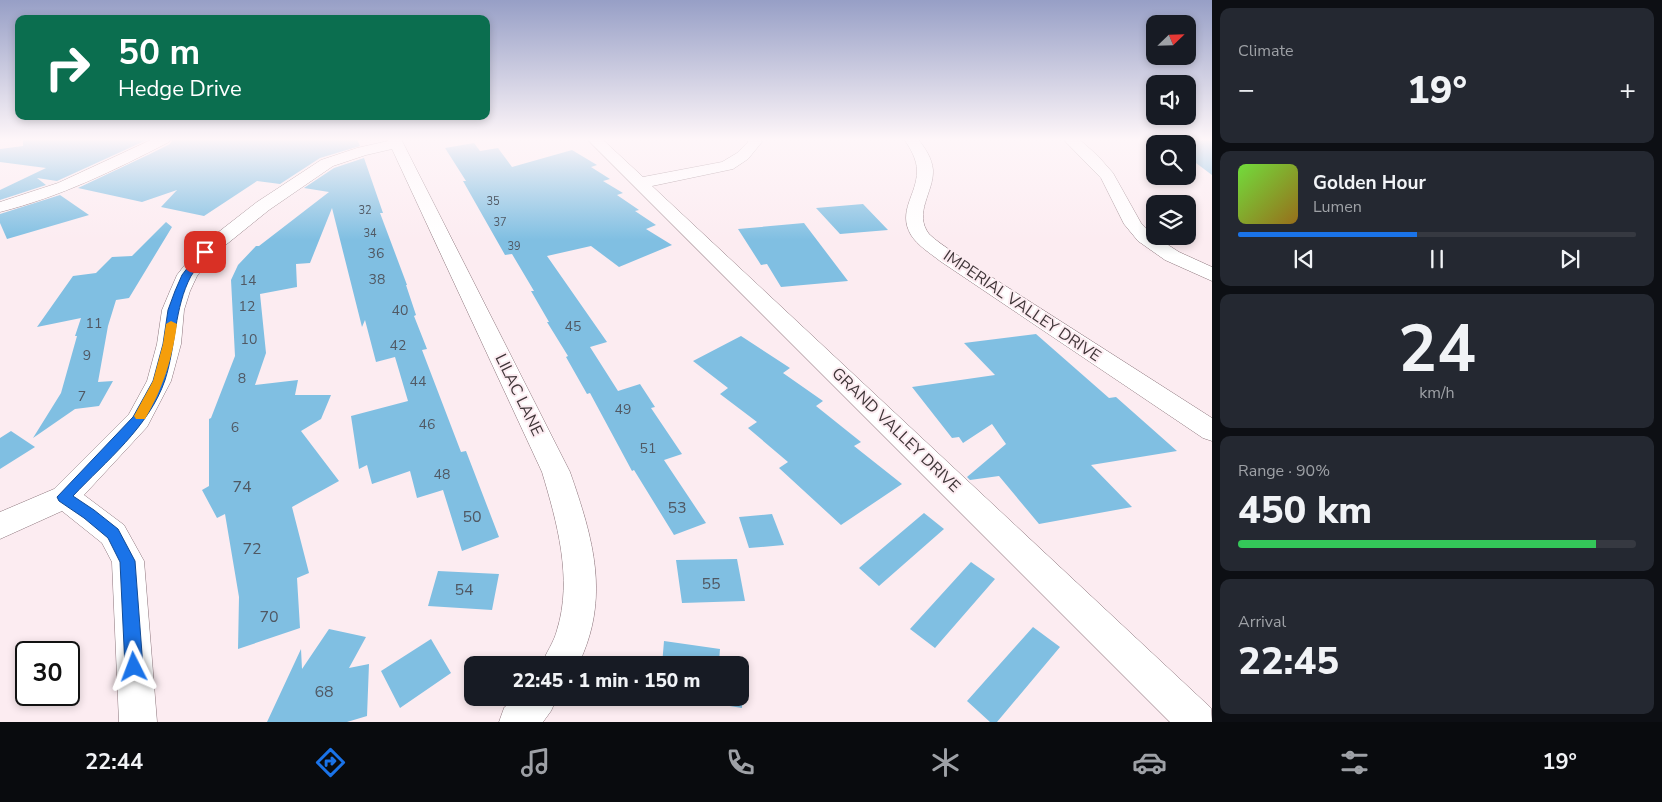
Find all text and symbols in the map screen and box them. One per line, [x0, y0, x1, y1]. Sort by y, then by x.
north arrow [1146, 15, 1196, 65]
map controls [1146, 15, 1196, 245]
text: 50 m [118, 29, 200, 76]
icon: right [35, 35, 100, 100]
text: Climate [1238, 40, 1293, 62]
text: 19° [1407, 65, 1467, 116]
text: − [1238, 71, 1255, 109]
text: + [1619, 71, 1636, 109]
text: Hedge Drive [118, 74, 242, 104]
button: sound [1146, 75, 1196, 125]
button: search [1146, 135, 1196, 185]
text: Golden Hour [1313, 170, 1426, 196]
house number: 35 [486, 194, 500, 209]
button: layers [1146, 195, 1196, 245]
text: Lumen [1313, 196, 1362, 218]
house number: 32 [358, 203, 372, 218]
house number: 37 [493, 215, 507, 230]
house number: 34 [363, 226, 377, 241]
pin [184, 231, 226, 273]
icon: arrive [191, 238, 219, 266]
house number: 39 [507, 239, 521, 254]
house number: 36 [368, 244, 384, 263]
street label: IMPERIAL VALLEY DRIVE [939, 245, 1105, 367]
icon: previous [1290, 245, 1318, 273]
icon: pause [1423, 245, 1451, 273]
icon: next [1556, 245, 1584, 273]
house number: 38 [369, 270, 385, 289]
house number: 14 [240, 271, 256, 290]
house number: 12 [239, 297, 255, 316]
house number: 40 [392, 301, 408, 320]
text: 24 [1398, 305, 1476, 394]
house number: 11 [86, 314, 102, 333]
house number: 45 [565, 317, 581, 336]
house number: 10 [241, 330, 257, 349]
house number: 42 [390, 336, 406, 355]
house number: 9 [83, 346, 91, 365]
street label: LILAC LANE [490, 350, 548, 440]
street label: GRAND VALLEY DRIVE [827, 363, 965, 497]
house number: 8 [238, 369, 246, 388]
house number: 44 [410, 372, 426, 391]
text: km/h [1419, 382, 1455, 404]
house number: 7 [78, 387, 86, 406]
house number: 49 [615, 400, 631, 419]
house number: 46 [419, 415, 435, 434]
house number: 6 [231, 418, 239, 437]
house number: 51 [640, 439, 656, 458]
text: Range · 90% [1238, 460, 1330, 482]
house number: 48 [434, 465, 450, 484]
house number: 74 [232, 476, 252, 498]
text: 450 km [1238, 485, 1372, 536]
house number: 53 [667, 497, 687, 519]
house number: 50 [462, 506, 482, 528]
house number: 72 [242, 538, 262, 560]
house number: 55 [701, 573, 721, 595]
house number: 54 [454, 579, 474, 601]
house number: 70 [259, 606, 279, 628]
text: Arrival [1238, 611, 1286, 633]
text: 22:45 [1238, 636, 1339, 687]
position arrow [107, 640, 159, 692]
speed limit sign: 30 [15, 641, 80, 706]
text: 22:45 · 1 min · 150 m [513, 668, 700, 694]
house number: 68 [314, 681, 334, 703]
icon: directions [313, 745, 348, 780]
icon: music [518, 745, 553, 780]
icon: phone [723, 745, 758, 780]
icon: climate [928, 745, 963, 780]
icon: car [1132, 745, 1167, 780]
icon: filters [1337, 745, 1372, 780]
text: 22:44 [85, 747, 143, 777]
text: 19° [1542, 747, 1577, 777]

